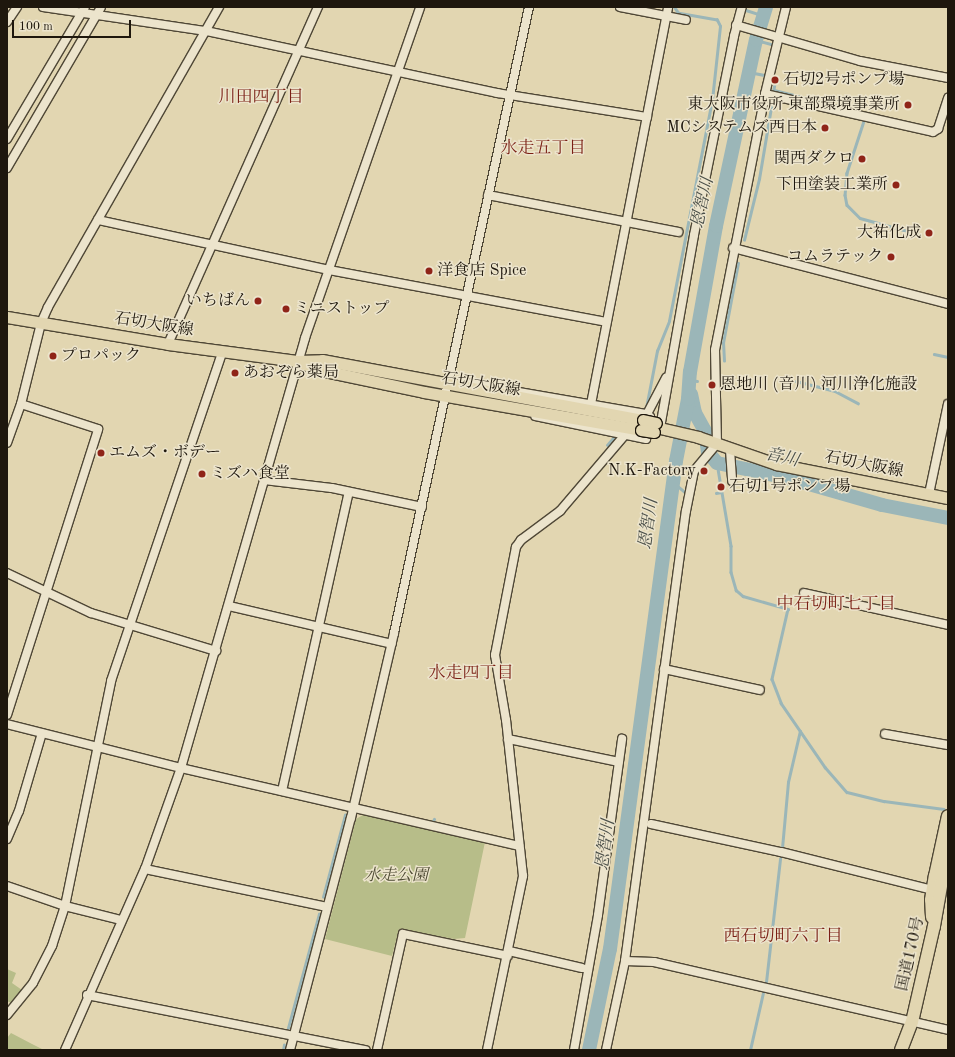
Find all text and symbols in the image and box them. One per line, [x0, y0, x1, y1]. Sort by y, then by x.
scale bar [14, 12, 133, 38]
text: 100 m [19, 21, 53, 33]
place label: 石切2号ポンプ場 [783, 70, 904, 90]
marker: 石切2号ポンプ場 [770, 75, 780, 85]
district label: 川田四丁目 [219, 88, 303, 108]
place label: 東大阪市役所 東部環境事業所 [688, 95, 900, 115]
marker: 東大阪市役所 東部環境事業所 [903, 100, 913, 110]
place label: MCシステムズ西日本 [665, 118, 817, 138]
marker: MCシステムズ西日本 [820, 123, 830, 133]
district label: 水走五丁目 [501, 139, 585, 159]
place label: 関西ダクロ [774, 149, 854, 169]
marker: 関西ダクロ [857, 154, 867, 164]
place label: 下田塗装工業所 [776, 175, 888, 195]
water label: 恩智川 [688, 176, 718, 230]
marker: 下田塗装工業所 [891, 180, 901, 190]
place label: 大祐化成 [857, 223, 921, 243]
marker: 大祐化成 [924, 228, 934, 238]
place label: コムラテック [787, 247, 883, 267]
marker: コムラテック [886, 252, 896, 262]
place label: 洋食店 Spice [437, 261, 526, 281]
marker: 洋食店 Spice [424, 266, 434, 276]
place label: いちばん [186, 291, 250, 311]
marker: いちばん [253, 296, 263, 306]
place label: ミニストップ [294, 299, 390, 319]
marker: ミニストップ [281, 304, 291, 314]
street label: 石切大阪線 [113, 309, 195, 341]
place label: プロパック [61, 346, 141, 366]
marker: プロパック [48, 351, 58, 361]
place label: あおぞら薬局 [243, 363, 339, 383]
marker: あおぞら薬局 [230, 368, 240, 378]
street label: 石切大阪線 [440, 369, 522, 401]
place label: 恩地川 (音川) 河川浄化施設 [720, 375, 917, 395]
marker: 恩地川 (音川) 河川浄化施設 [707, 380, 717, 390]
place label: エムズ・ボデー [109, 443, 221, 463]
water label: 音川 [763, 444, 801, 472]
marker: エムズ・ボデー [96, 448, 106, 458]
street label: 石切大阪線 [823, 448, 905, 482]
place label: N.K-Factory [608, 461, 696, 481]
place label: ミズハ食堂 [210, 464, 290, 484]
marker: N.K-Factory [699, 466, 709, 476]
marker: ミズハ食堂 [197, 469, 207, 479]
place label: 石切1号ポンプ場 [729, 477, 850, 497]
marker: 石切1号ポンプ場 [716, 482, 726, 492]
water label: 恩智川 [635, 497, 663, 551]
district label: 中石切町七丁目 [777, 595, 895, 615]
district label: 水走四丁目 [429, 664, 513, 684]
water label: 恩智川 [592, 818, 620, 872]
park label: 水走公園 [364, 866, 428, 886]
street label: 国道170号 [893, 915, 929, 993]
district label: 西石切町六丁目 [724, 927, 842, 947]

